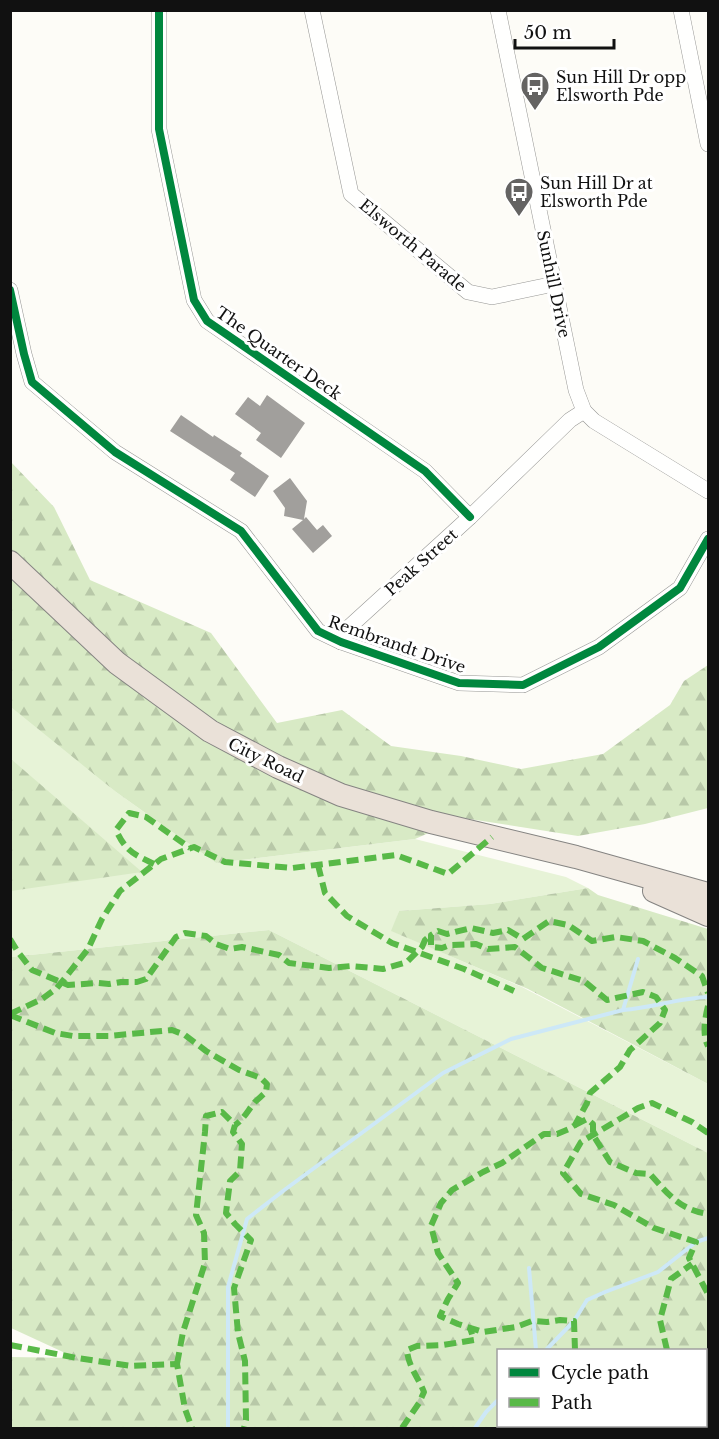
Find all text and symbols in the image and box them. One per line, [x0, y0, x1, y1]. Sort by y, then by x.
scale bar [515, 12, 614, 50]
text: 50 m [524, 22, 572, 44]
place label: Sun Hill Dr opp Elsworth Pde [556, 67, 686, 105]
bus stop icon: Sun Hill Dr opp Elsworth Pde [519, 70, 551, 112]
place label: Sun Hill Dr at Elsworth Pde [540, 173, 653, 211]
bus stop icon: Sun Hill Dr at Elsworth Pde [503, 176, 535, 218]
street label: Elsworth Parade [356, 195, 470, 295]
street label: Sunhill Drive [533, 228, 575, 340]
street label: The Quarter Deck [212, 302, 346, 404]
street label: Peak Street [381, 524, 461, 600]
street label: Rembrandt Drive [326, 611, 468, 677]
street label: City Road [225, 733, 307, 787]
legend [497, 1349, 707, 1427]
text: Cycle path [551, 1362, 649, 1384]
text: Path [551, 1392, 592, 1414]

